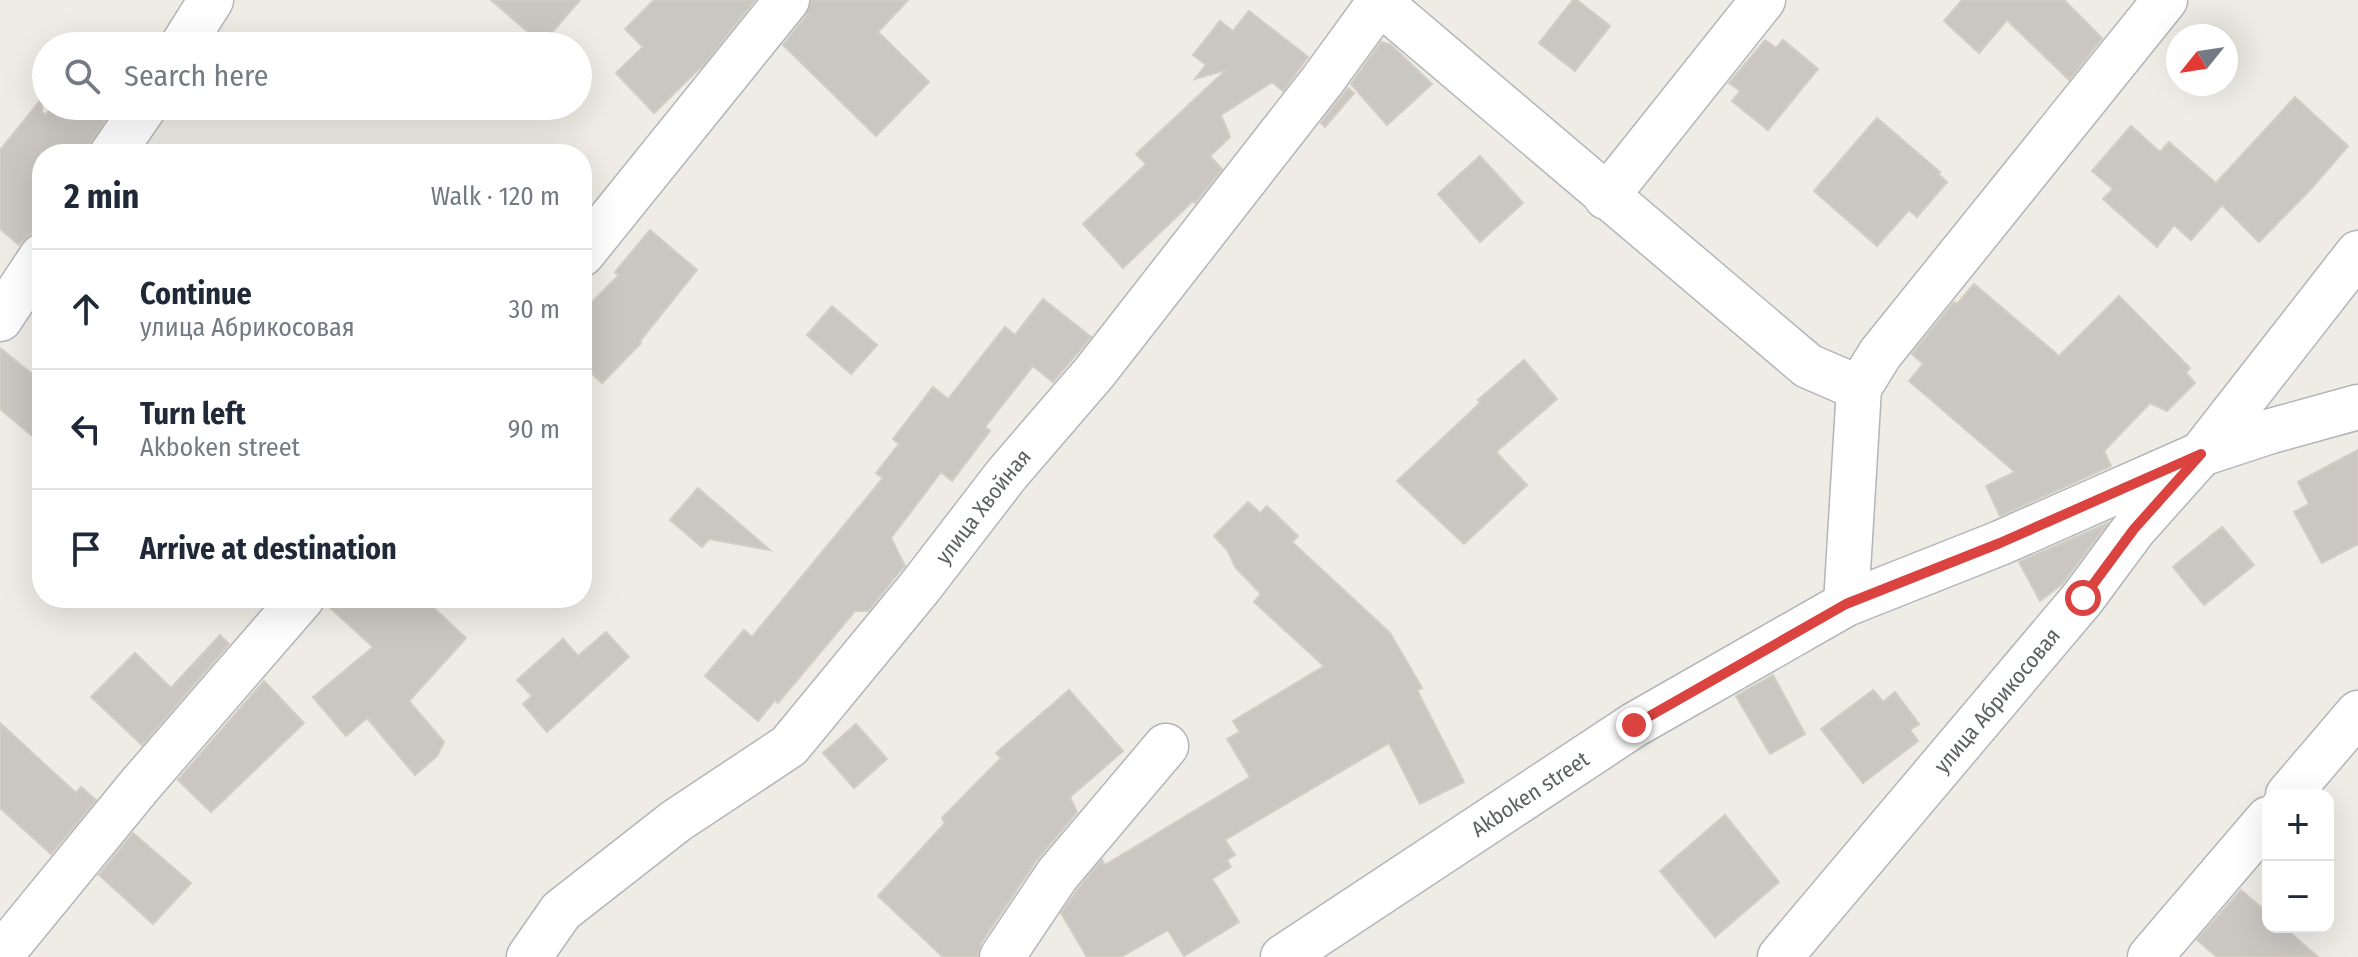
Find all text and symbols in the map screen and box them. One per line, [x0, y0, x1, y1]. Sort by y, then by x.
north arrow [2166, 24, 2238, 96]
search box [32, 32, 592, 120]
icon: search [60, 54, 104, 98]
text: Search here [124, 58, 269, 94]
text: 2 min [64, 176, 139, 217]
text: Walk · 120 m [431, 181, 560, 212]
text: Continue [140, 276, 252, 312]
icon: ahead [64, 287, 108, 331]
text: 30 m [509, 294, 560, 325]
text: улица Абрикосовая [140, 312, 355, 343]
text: Turn left [140, 396, 246, 432]
icon: left [64, 407, 108, 451]
text: 90 m [508, 414, 560, 445]
text: Akboken street [140, 432, 300, 463]
street label: улица Хвойная [929, 443, 1036, 569]
icon: arrive [64, 527, 108, 571]
text: Arrive at destination [140, 531, 397, 567]
route start [2065, 580, 2101, 616]
street label: улица Абрикосовая [1928, 622, 2066, 778]
route end [1616, 707, 1652, 743]
street label: Akboken street [1466, 745, 1595, 842]
map controls [2262, 789, 2334, 933]
button: + [2262, 789, 2334, 861]
button: − [2262, 861, 2334, 933]

